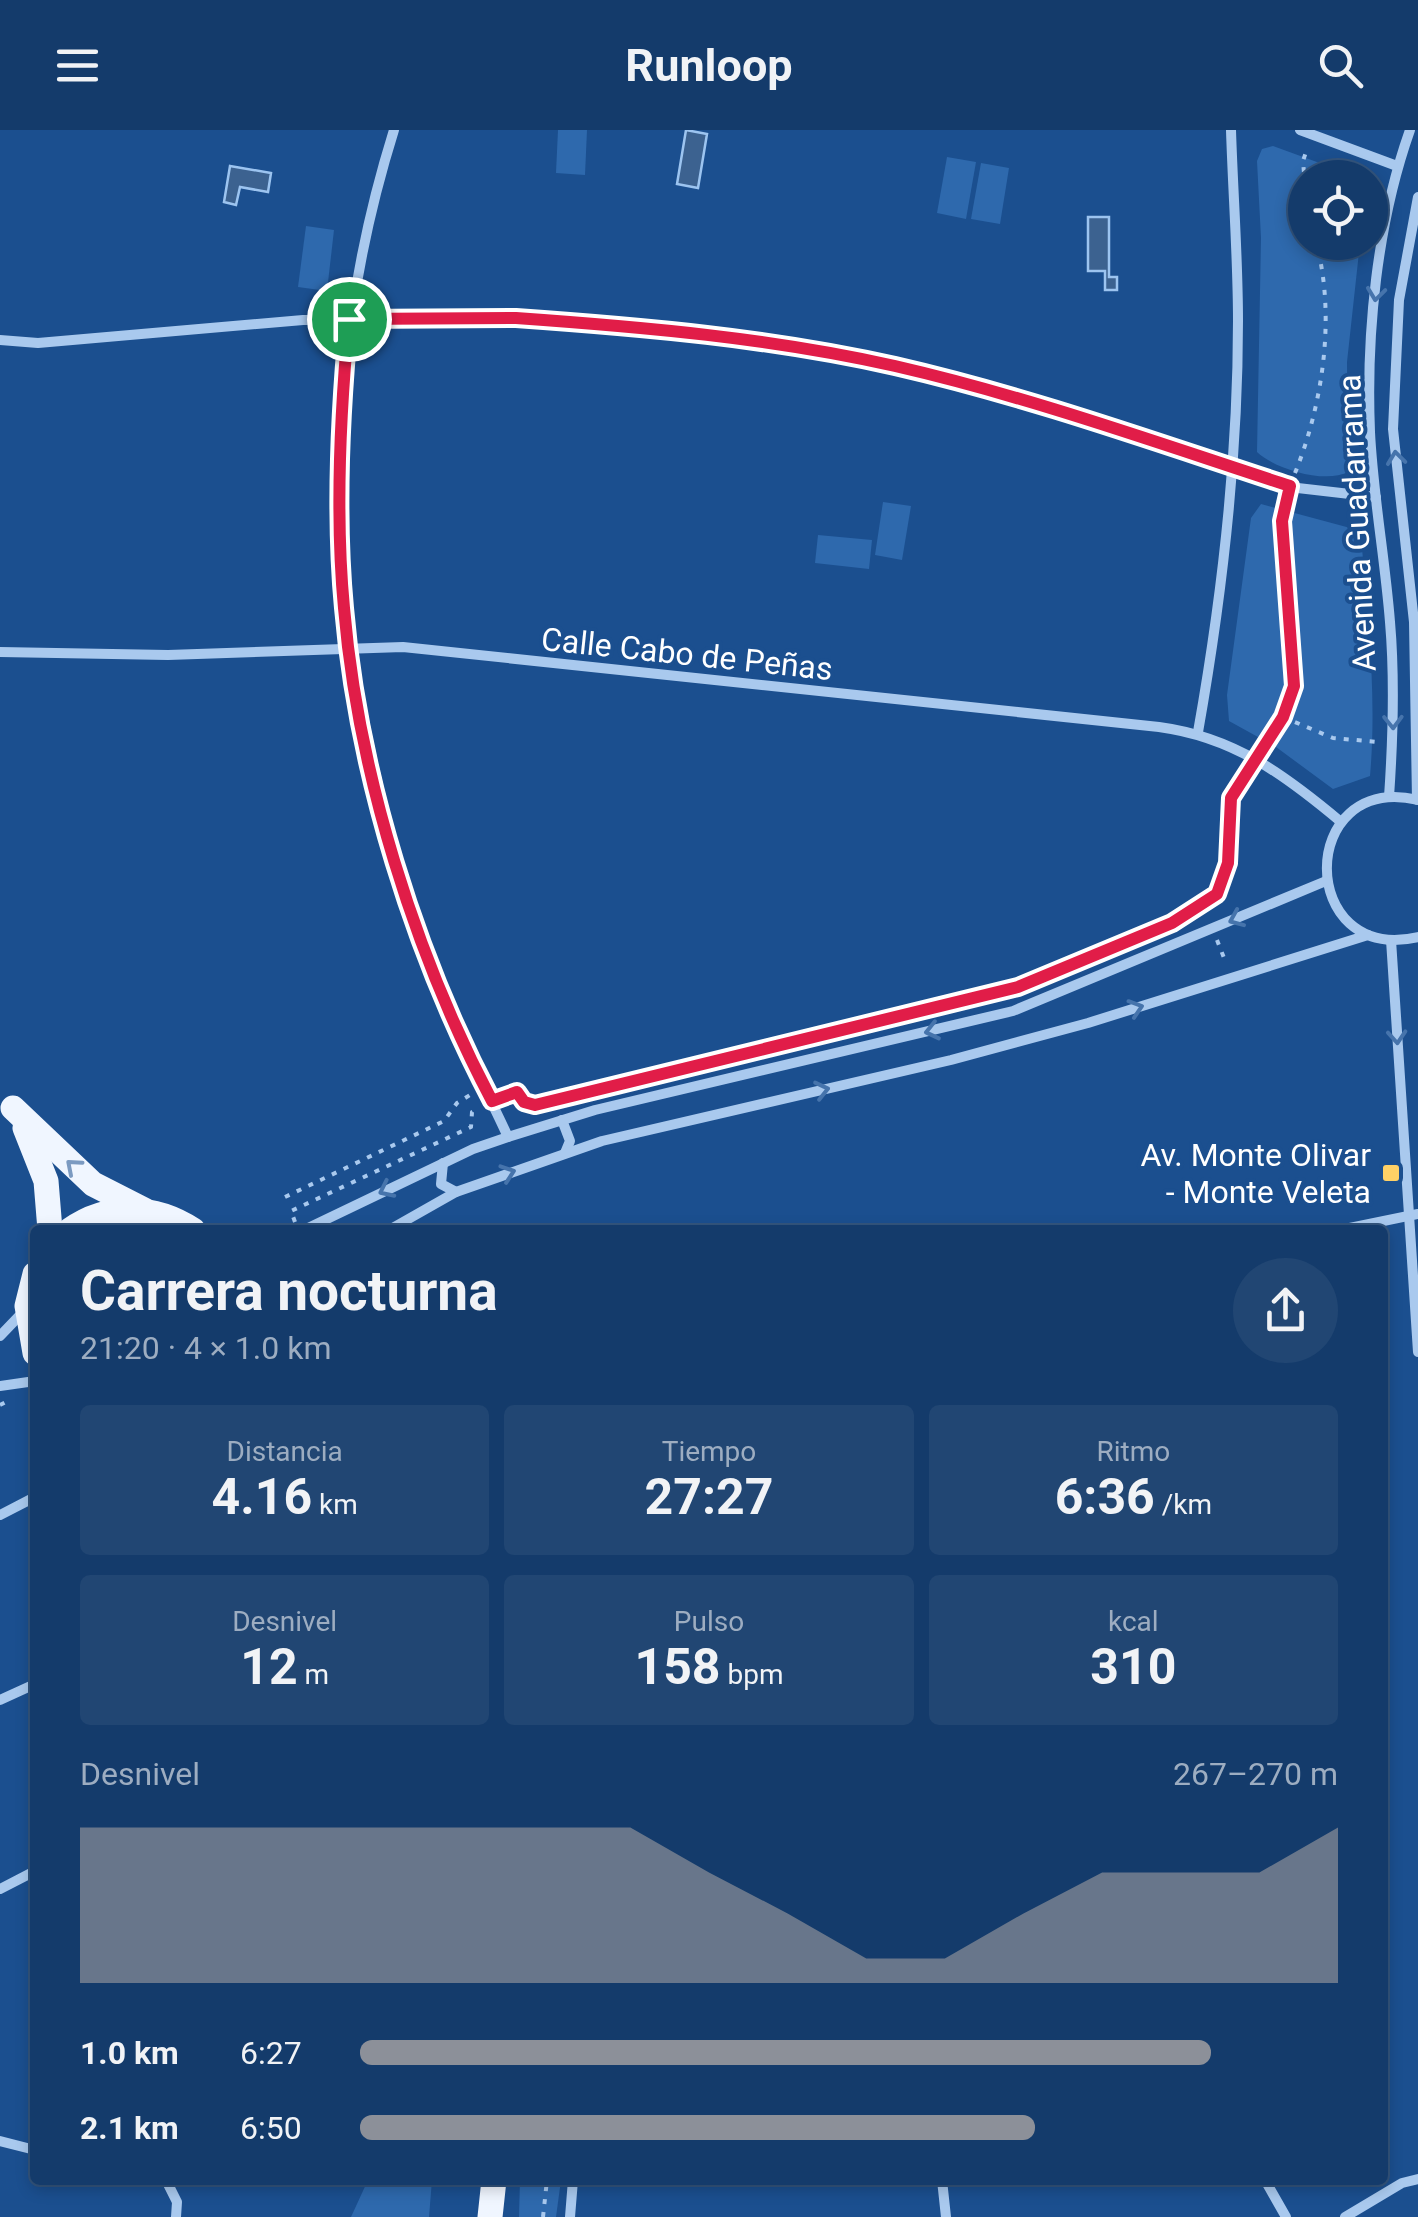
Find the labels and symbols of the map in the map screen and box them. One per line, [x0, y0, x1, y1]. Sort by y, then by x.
pin [307, 277, 392, 362]
one-way arrow [1366, 286, 1387, 302]
street label: Avenida Guadarrama [1330, 373, 1384, 673]
one-way arrow [1386, 450, 1407, 466]
street label: Calle Cabo de Peñas [540, 620, 834, 688]
one-way arrow [1382, 716, 1404, 731]
one-way arrow [1228, 907, 1246, 927]
one-way arrow [1127, 999, 1144, 1019]
one-way arrow [924, 1019, 941, 1040]
one-way arrow [1386, 1030, 1407, 1046]
one-way arrow [813, 1081, 830, 1102]
place label: Av. Monte Olivar - Monte Veleta [1140, 1136, 1371, 1211]
one-way arrow [66, 1160, 85, 1178]
marker: Av. Monte Olivar - Monte Veleta [1380, 1162, 1402, 1184]
one-way arrow [499, 1165, 516, 1185]
one-way arrow [379, 1178, 397, 1198]

